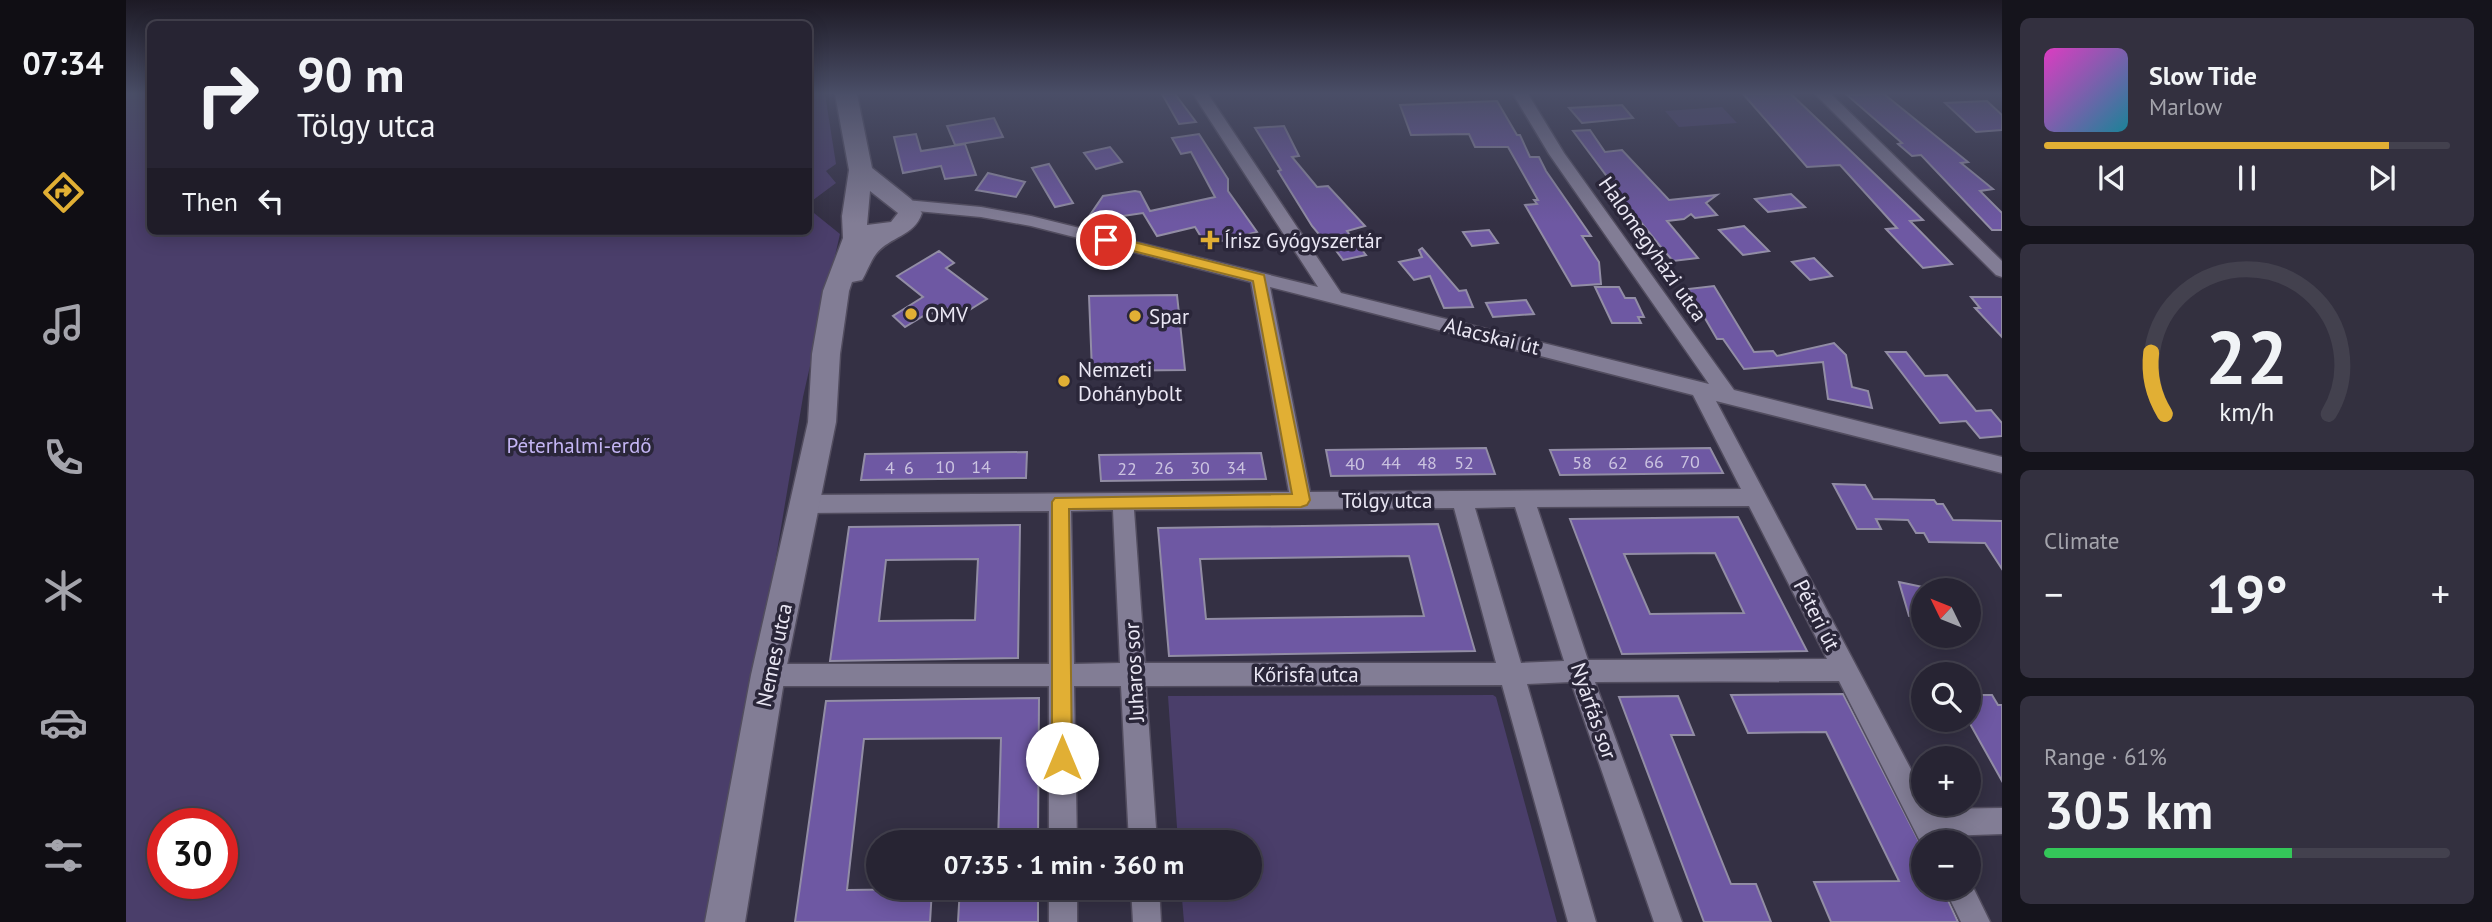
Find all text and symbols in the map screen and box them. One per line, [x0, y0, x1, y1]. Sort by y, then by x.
text: 07:34 [22, 42, 104, 84]
text: 90 m [297, 42, 404, 106]
icon: right [182, 49, 273, 140]
text: Slow Tide [2149, 59, 2257, 92]
text: Marlow [2149, 92, 2222, 121]
text: Tölgy utca [297, 104, 436, 146]
icon: previous [2093, 159, 2131, 197]
icon: pause [2228, 159, 2266, 197]
icon: next [2363, 159, 2401, 197]
icon: directions [39, 168, 88, 217]
street label: Halomegyházi utca [1593, 171, 1713, 327]
icon: left [252, 182, 290, 220]
text: Then [182, 185, 238, 218]
pin [1076, 210, 1136, 270]
icon: arrive [1087, 221, 1125, 259]
place label: Írisz Gyógyszertár [1224, 227, 1382, 254]
marker: Írisz Gyógyszertár [1202, 232, 1218, 248]
icon: music [39, 300, 88, 349]
place label: OMV [925, 301, 968, 328]
place label: Spar [1149, 303, 1189, 330]
marker: OMV [903, 306, 919, 322]
marker: Spar [1127, 308, 1143, 324]
text: 22 [2206, 310, 2288, 404]
street label: Alacskai út [1442, 311, 1542, 361]
place label: Nemzeti Dohánybolt [1078, 356, 1182, 407]
marker: Nemzeti Dohánybolt [1056, 373, 1072, 389]
text: km/h [2220, 396, 2274, 428]
park label: Péterhalmi-erdő [507, 432, 651, 459]
icon: phone [39, 433, 88, 482]
house number: 66 [1644, 450, 1664, 473]
house number: 70 [1680, 450, 1700, 473]
house number: 44 [1381, 451, 1401, 474]
house number: 48 [1417, 451, 1437, 474]
house number: 52 [1454, 451, 1474, 474]
house number: 58 [1572, 451, 1592, 474]
house number: 62 [1608, 451, 1628, 474]
house number: 40 [1345, 452, 1365, 475]
house number: 10 [935, 455, 955, 478]
house number: 14 [971, 455, 991, 478]
house number: 4 [885, 456, 895, 479]
house number: 6 [904, 456, 914, 479]
house number: 26 [1154, 456, 1174, 479]
house number: 30 [1190, 456, 1210, 479]
house number: 34 [1226, 456, 1246, 479]
house number: 22 [1117, 457, 1137, 480]
street label: Tölgy utca [1342, 487, 1432, 514]
text: Climate [2044, 526, 2119, 555]
text: 19° [2206, 560, 2288, 627]
icon: climate [39, 566, 88, 615]
text: − [2044, 569, 2063, 618]
text: + [2431, 569, 2450, 618]
street label: Péteri út [1788, 575, 1846, 655]
north arrow [1911, 578, 1981, 648]
map controls [1911, 578, 1981, 900]
street label: Nemes utca [750, 601, 798, 709]
street label: Juharos sor [1118, 622, 1150, 723]
street label: Nyárfás sor [1565, 659, 1623, 763]
street label: Kőrisfa utca [1253, 661, 1359, 688]
button: search [1911, 662, 1981, 732]
icon: car [39, 698, 88, 747]
position arrow [1025, 721, 1099, 795]
text: Range · 61% [2044, 742, 2167, 771]
button: + [1911, 746, 1981, 816]
text: 305 km [2044, 776, 2213, 843]
speed limit sign: 30 [147, 808, 238, 899]
button: − [1911, 830, 1981, 900]
icon: filters [39, 831, 88, 880]
text: 07:35 · 1 min · 360 m [944, 848, 1184, 881]

